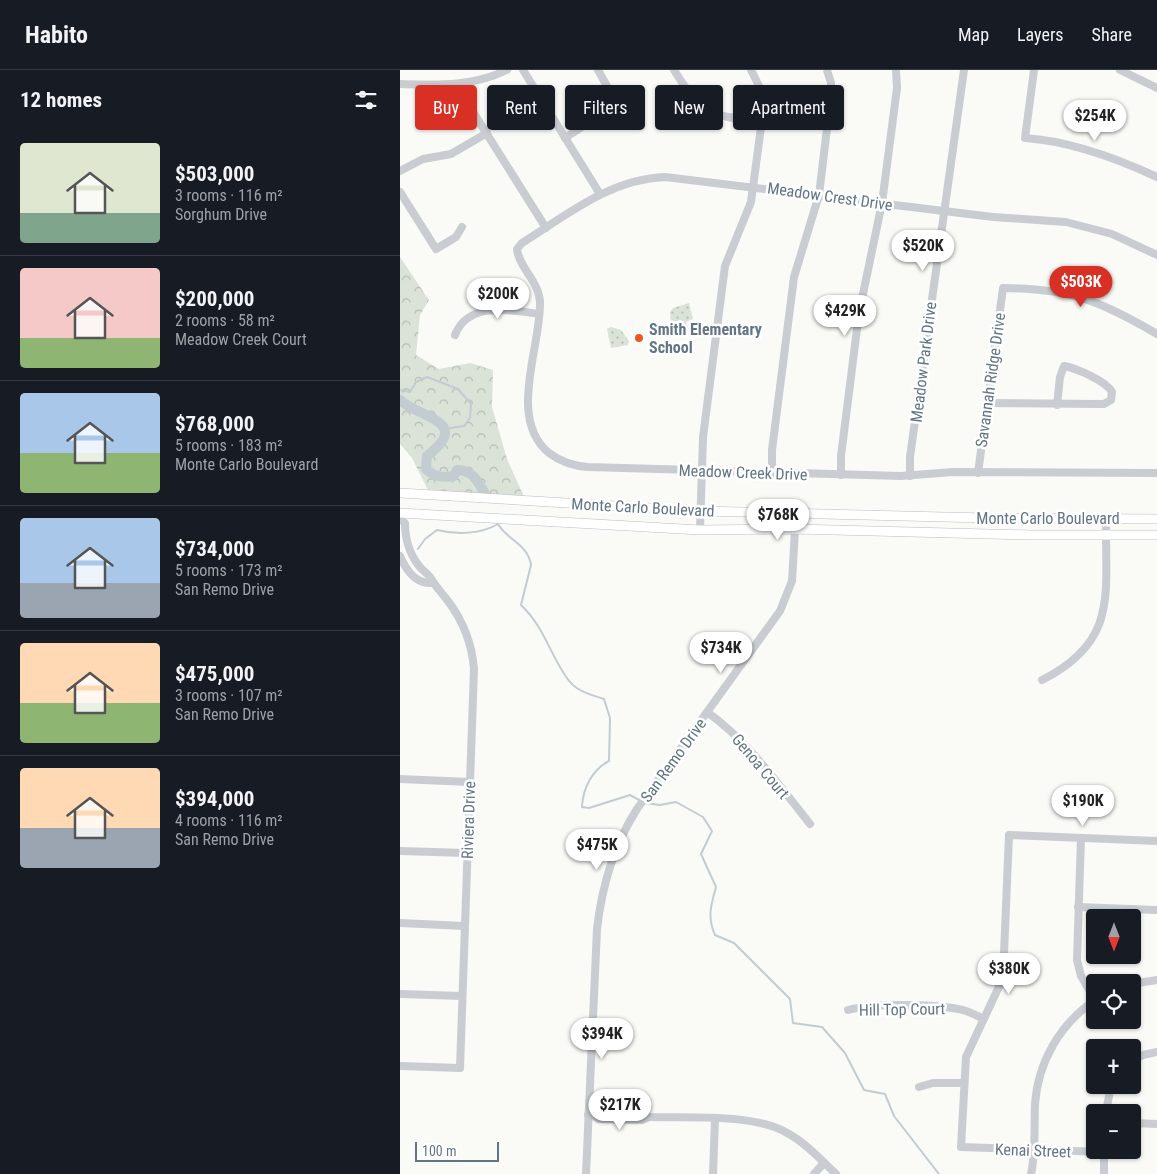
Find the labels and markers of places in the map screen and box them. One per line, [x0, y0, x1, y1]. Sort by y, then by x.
pin: $254K [1060, 100, 1130, 142]
pin: $520K [888, 230, 958, 272]
pin: $503K [1046, 266, 1116, 308]
pin: $200K [463, 278, 533, 320]
pin: $429K [810, 294, 880, 337]
place label: Smith Elementary School [649, 320, 762, 357]
marker: Smith Elementary School [633, 332, 645, 344]
pin: $768K [743, 498, 813, 541]
pin: $734K [686, 632, 756, 674]
pin: $190K [1048, 784, 1118, 827]
pin: $475K [562, 828, 632, 871]
pin: $380K [974, 952, 1044, 995]
pin: $394K [567, 1018, 637, 1060]
pin: $217K [585, 1088, 655, 1131]

